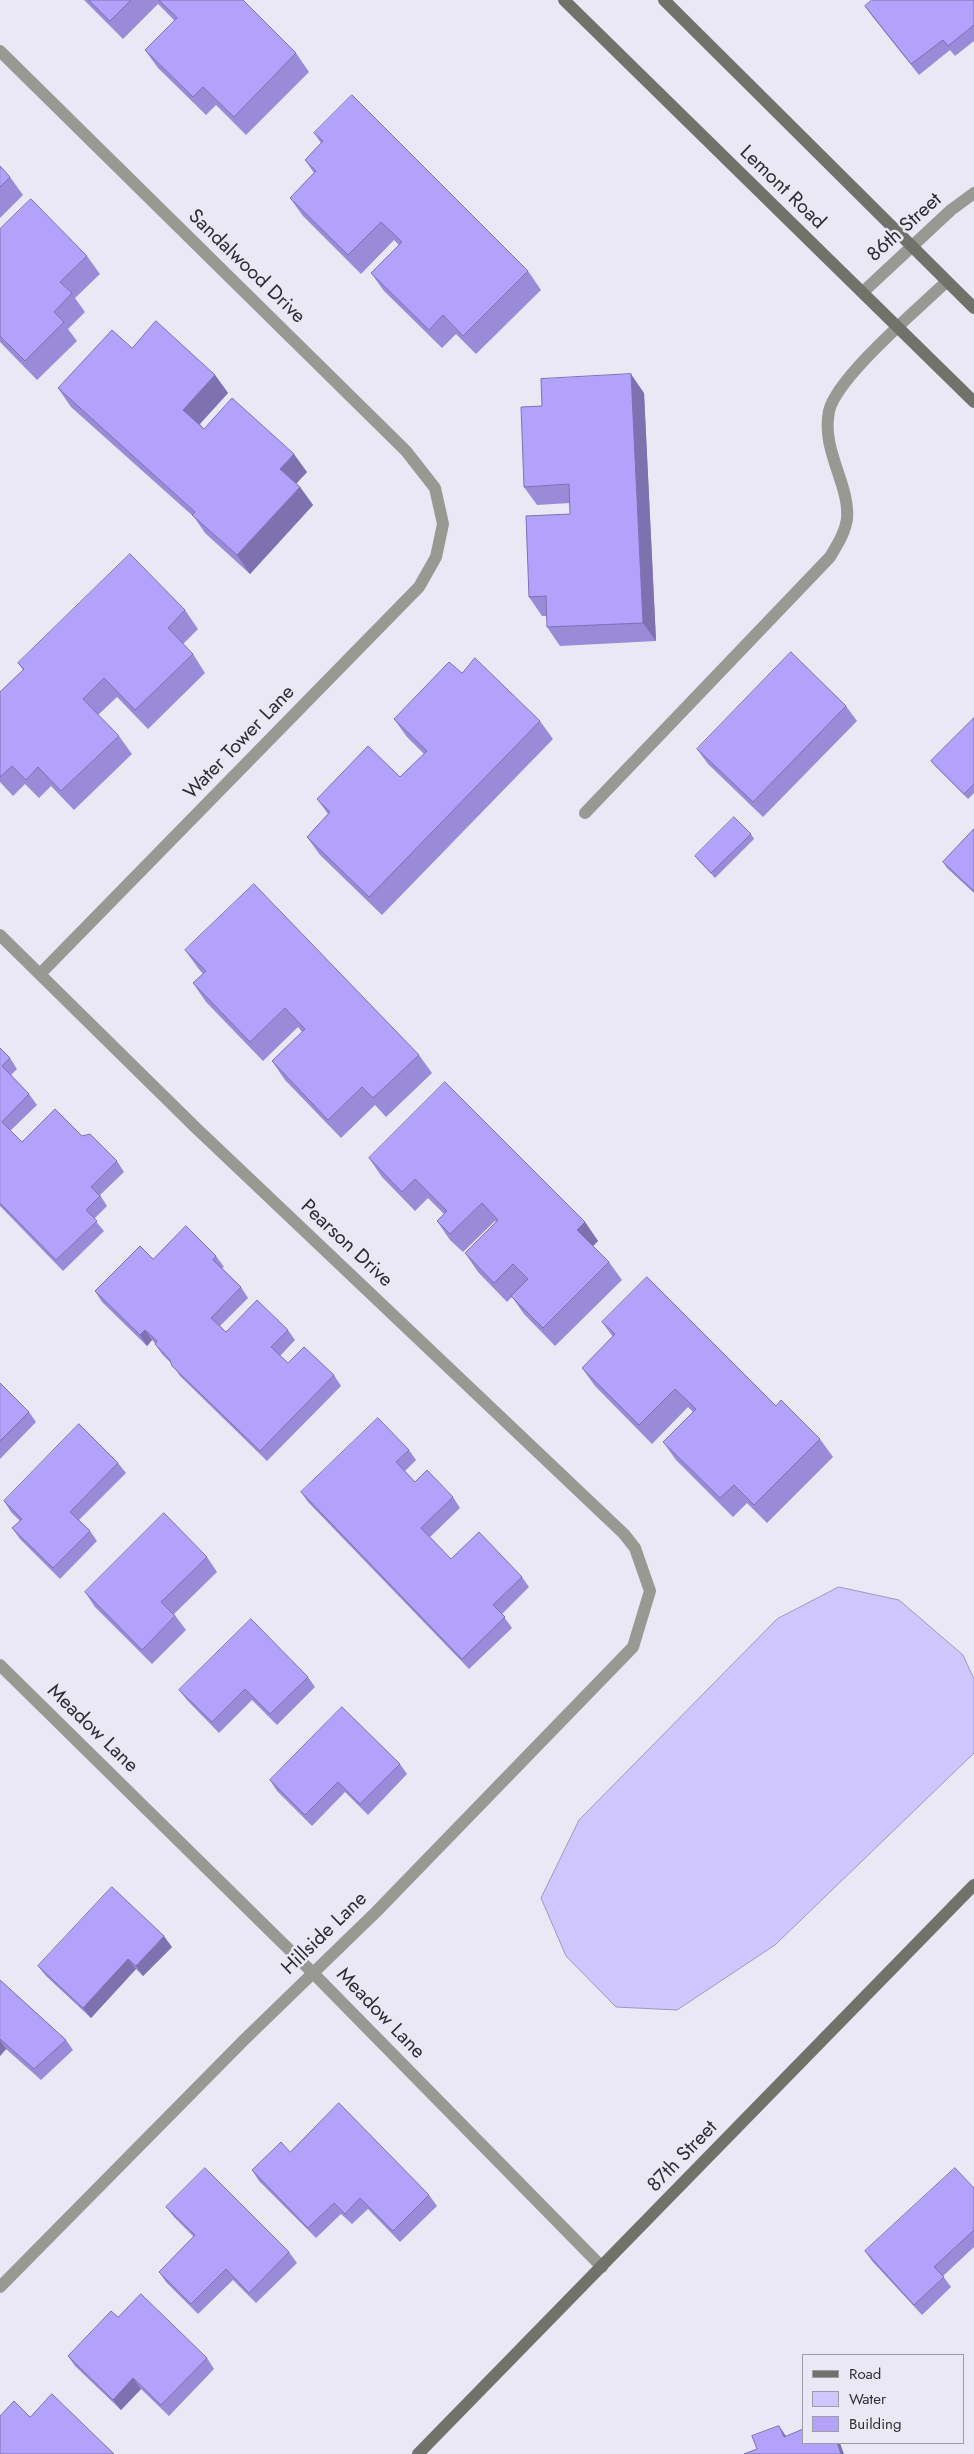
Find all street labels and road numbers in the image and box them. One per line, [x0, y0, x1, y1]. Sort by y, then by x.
street label: Lemont Road [734, 141, 830, 235]
street label: 86th Street [863, 188, 947, 268]
street label: Sandalwood Drive [182, 205, 310, 329]
street label: Water Tower Lane [180, 681, 300, 805]
street label: Pearson Drive [295, 1195, 397, 1293]
street label: Meadow Lane [42, 1680, 142, 1778]
street label: Hillside Lane [277, 1887, 373, 1981]
street label: Meadow Lane [331, 1964, 429, 2064]
street label: 87th Street [643, 2116, 723, 2198]

